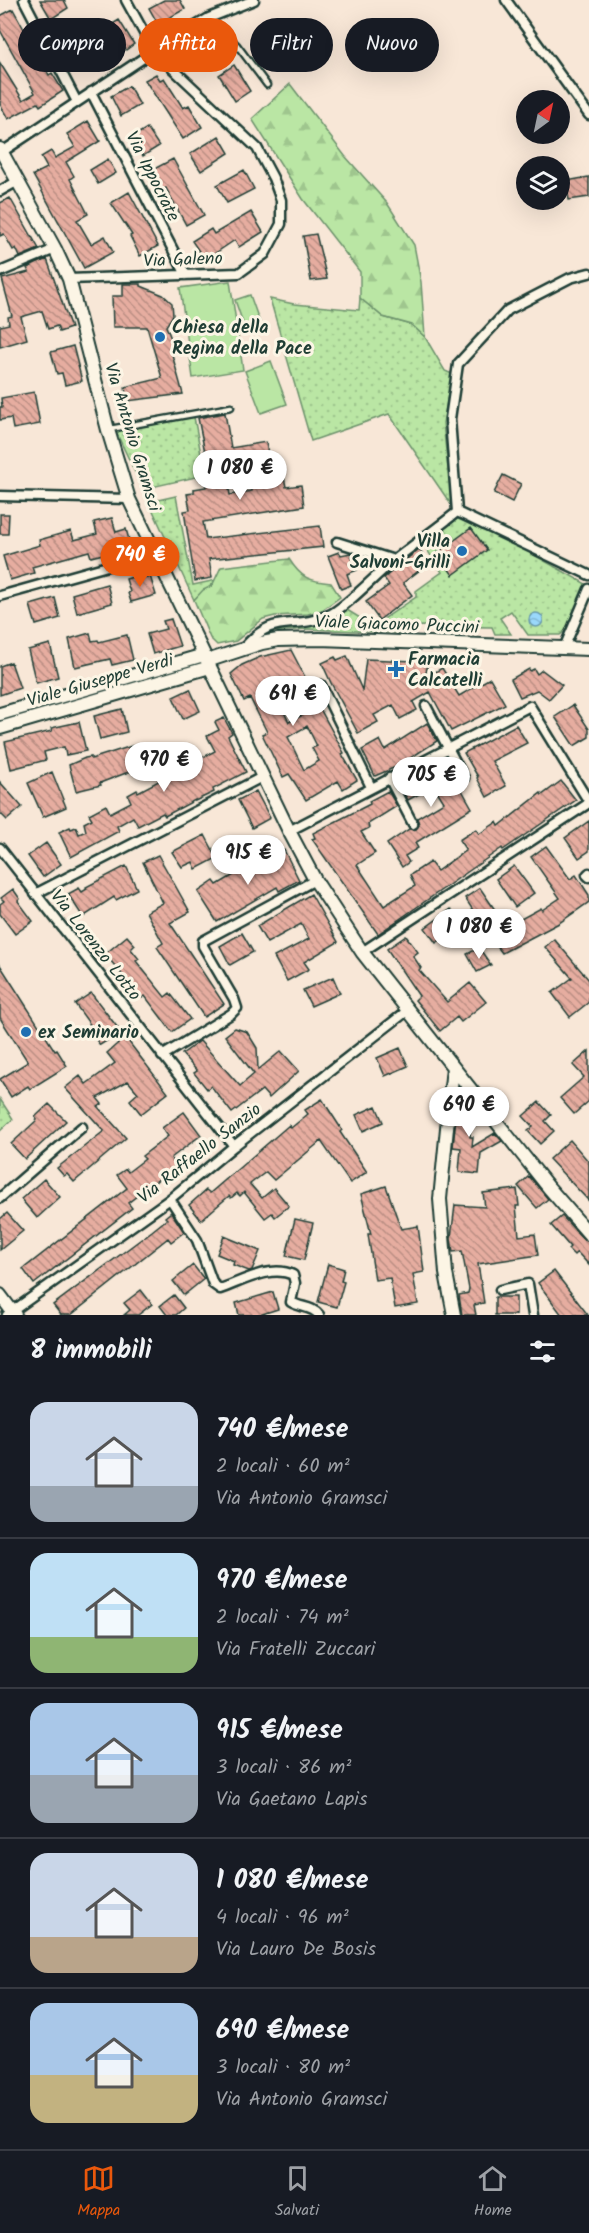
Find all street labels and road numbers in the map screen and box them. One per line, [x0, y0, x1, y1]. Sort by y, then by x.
street label: Via Ippocrate [117, 126, 187, 227]
street label: Via Galeno [143, 245, 223, 276]
street label: Via Antonio Gramsci [95, 360, 168, 516]
street label: Viale Giacomo Puccini [314, 608, 480, 643]
street label: Viale Giuseppe Verdi [24, 646, 178, 716]
street label: Via Lorenzo Lotto [42, 884, 148, 1008]
street label: Via Raffaello Sanzio [132, 1096, 268, 1212]

